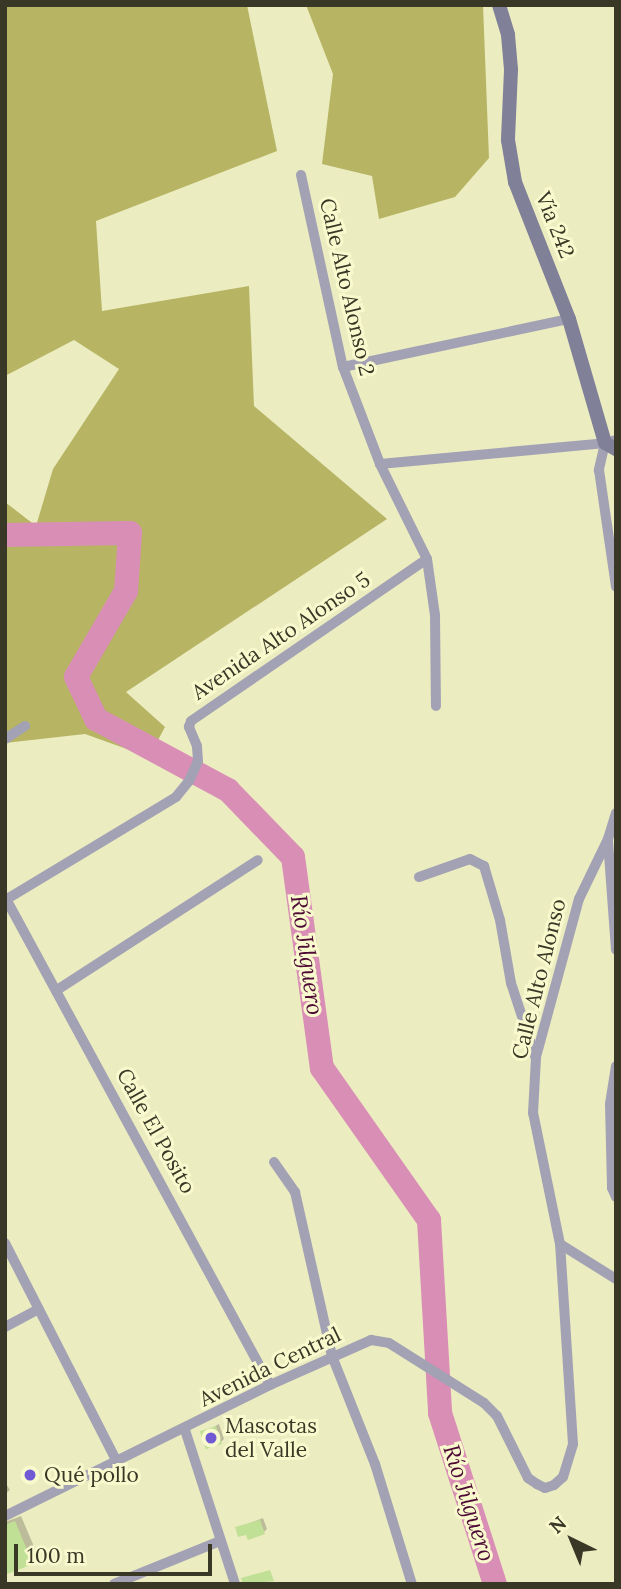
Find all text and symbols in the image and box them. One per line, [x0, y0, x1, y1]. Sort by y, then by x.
street label: Vía 242 [530, 188, 580, 262]
street label: Calle Alto Alonso 2 [314, 196, 380, 378]
street label: Avenida Alto Alonso 5 [187, 567, 375, 705]
water label: Río Jilguero [285, 893, 329, 1017]
street label: Calle Alto Alonso [507, 896, 571, 1062]
street label: Calle El Posito [111, 1064, 201, 1198]
street label: Avenida Central [195, 1322, 345, 1412]
place label: Mascotas del Valle [225, 1413, 317, 1463]
marker: Mascotas del Valle [203, 1430, 219, 1446]
water label: Río Jilguero [437, 1441, 501, 1565]
place label: Qué pollo [44, 1462, 139, 1488]
marker: Qué pollo [22, 1467, 38, 1483]
north arrow [537, 1505, 607, 1575]
text: N [544, 1511, 571, 1538]
scale bar [18, 1530, 215, 1574]
text: 100 m [27, 1542, 85, 1569]

